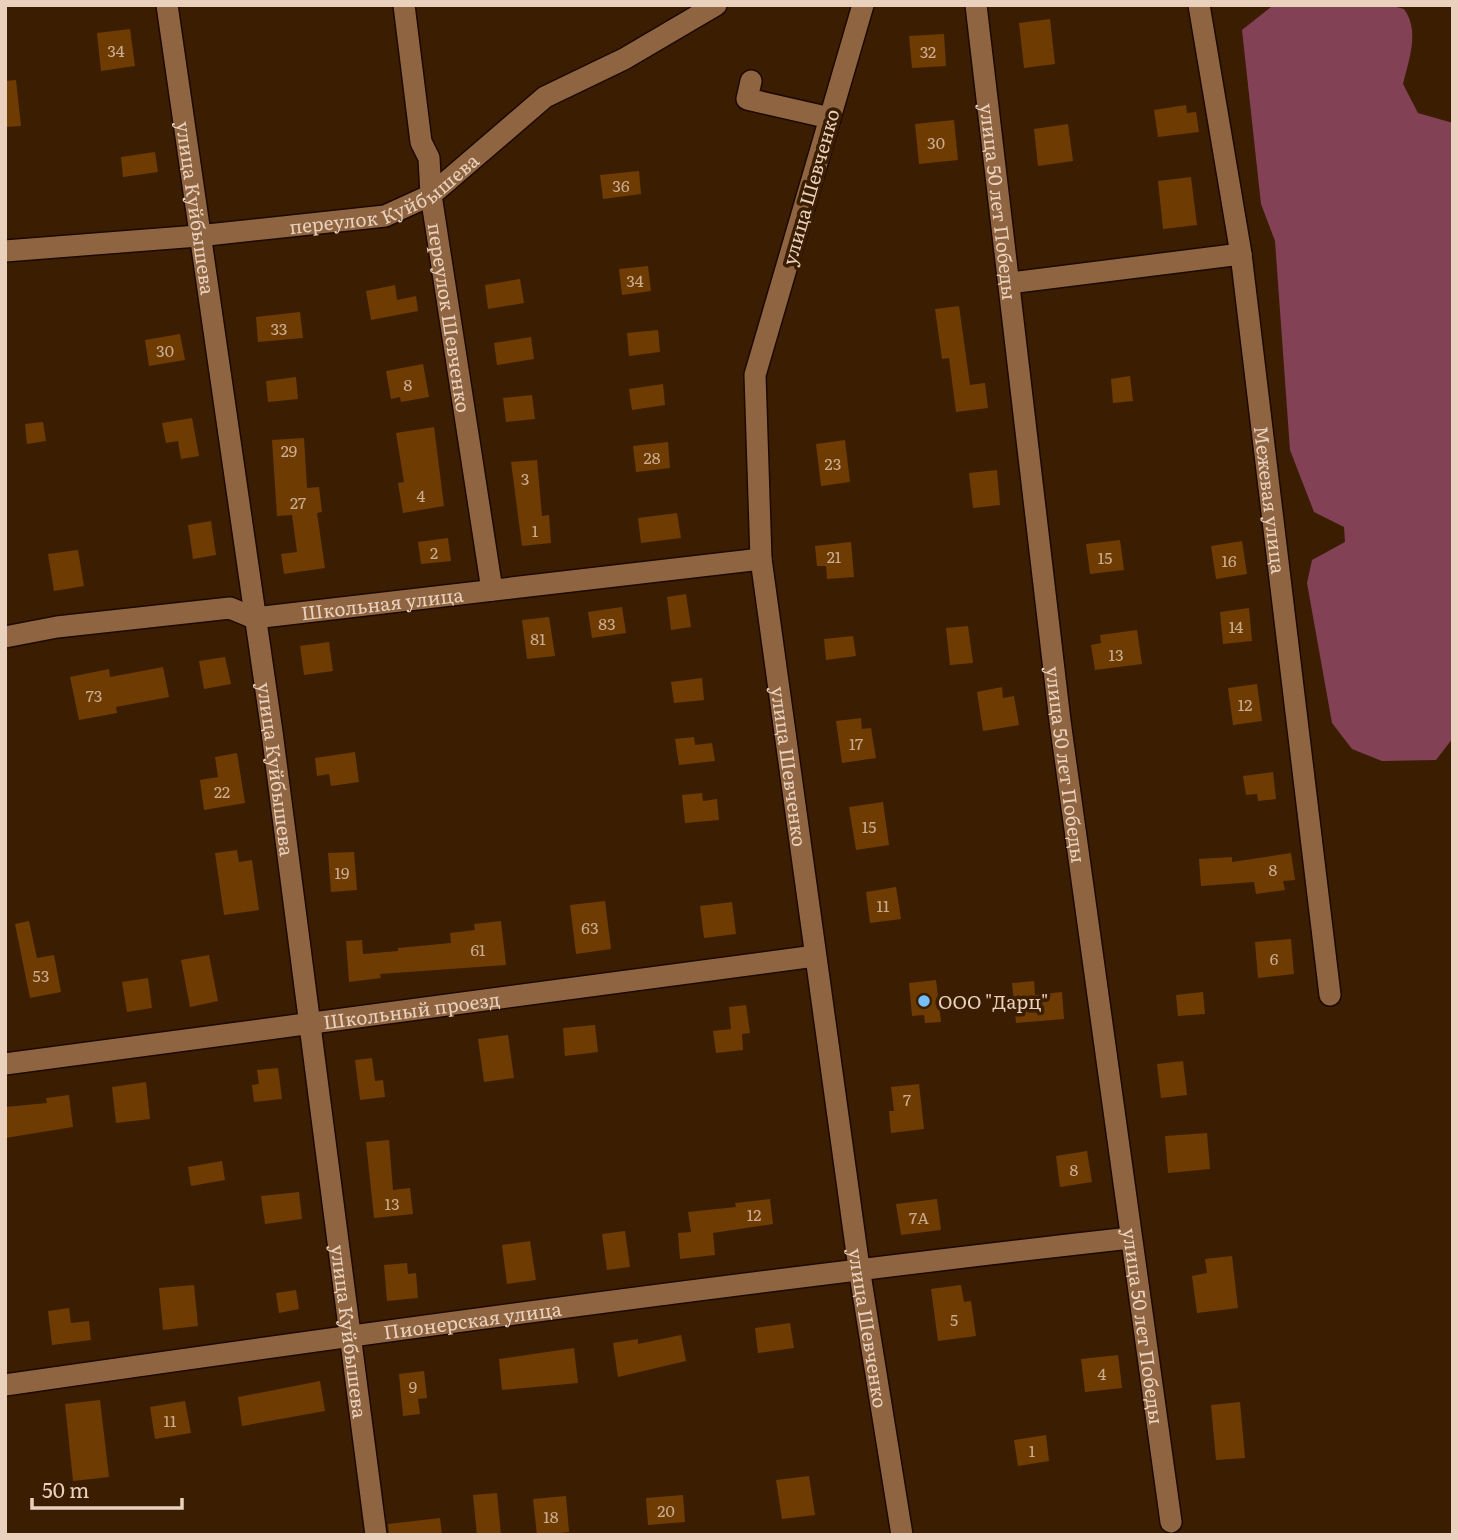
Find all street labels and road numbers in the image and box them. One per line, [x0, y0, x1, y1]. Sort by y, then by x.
street label: улица 50 лет Победы [974, 102, 1025, 302]
street label: улица Шевченко [774, 106, 846, 268]
street label: улица Куйбышева [170, 119, 223, 297]
street label: переулок Куйбышева [288, 146, 485, 240]
street label: переулок Шевченко [421, 221, 478, 415]
street label: Межевая улица [1248, 424, 1293, 576]
street label: Школьная улица [299, 580, 466, 626]
street label: улица 50 лет Победы [1040, 665, 1094, 865]
street label: улица Куйбышева [251, 680, 302, 858]
street label: улица Шевченко [765, 685, 815, 848]
street label: Школьный проезд [321, 984, 502, 1035]
street label: улица 50 лет Победы [1116, 1226, 1171, 1426]
street label: улица Куйбышева [325, 1243, 375, 1421]
street label: улица Шевченко [842, 1246, 895, 1410]
street label: Пионерская улица [382, 1294, 564, 1346]

